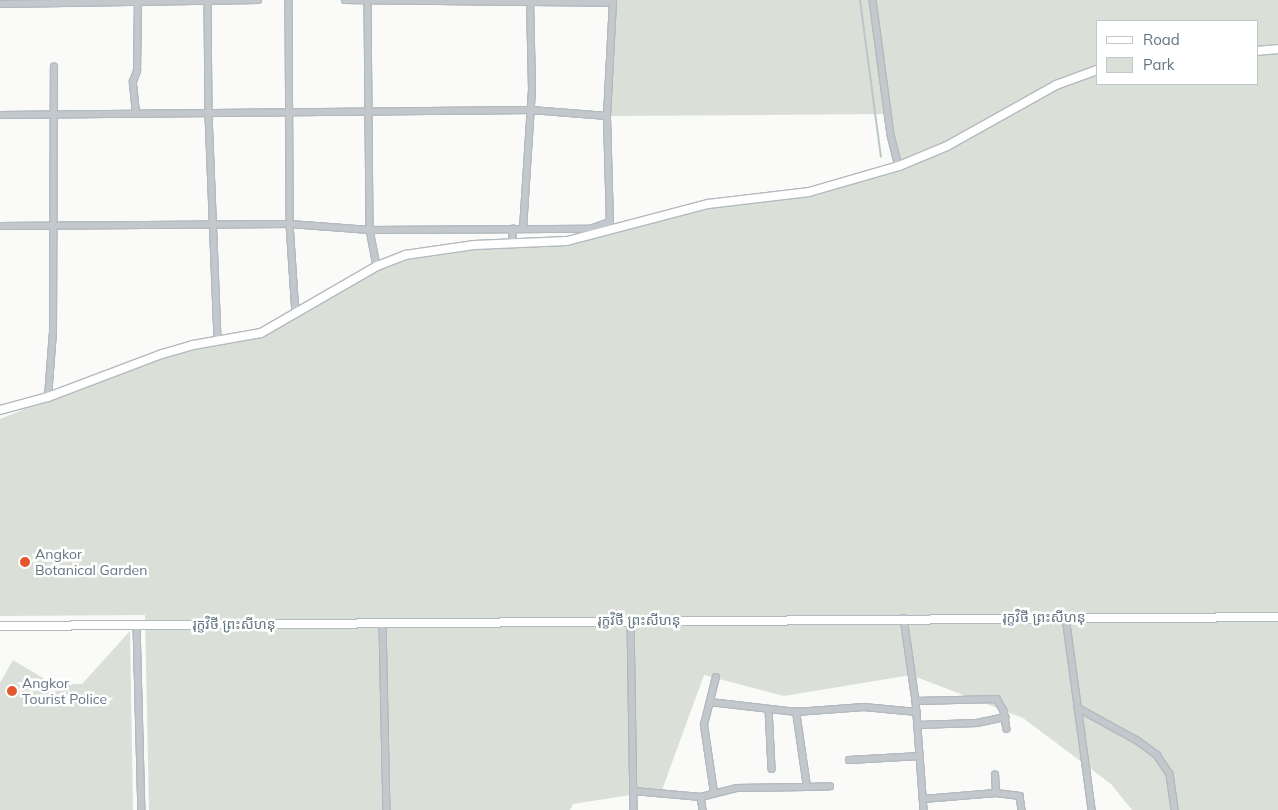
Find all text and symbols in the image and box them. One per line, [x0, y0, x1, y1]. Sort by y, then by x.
legend [1096, 20, 1258, 85]
text: Road [1143, 30, 1180, 49]
text: Park [1143, 55, 1175, 74]
place label: Angkor Botanical Garden [35, 546, 147, 578]
marker: Angkor Botanical Garden [19, 556, 31, 568]
street label: រុក្ខវិថី ព្រះសីហនុ [1002, 609, 1086, 625]
street label: រុក្ខវិថី ព្រះសីហនុ [597, 612, 681, 628]
street label: រុក្ខវិថី ព្រះសីហនុ [192, 616, 276, 632]
place label: Angkor Tourist Police [22, 675, 107, 708]
marker: Angkor Tourist Police [6, 685, 18, 697]

